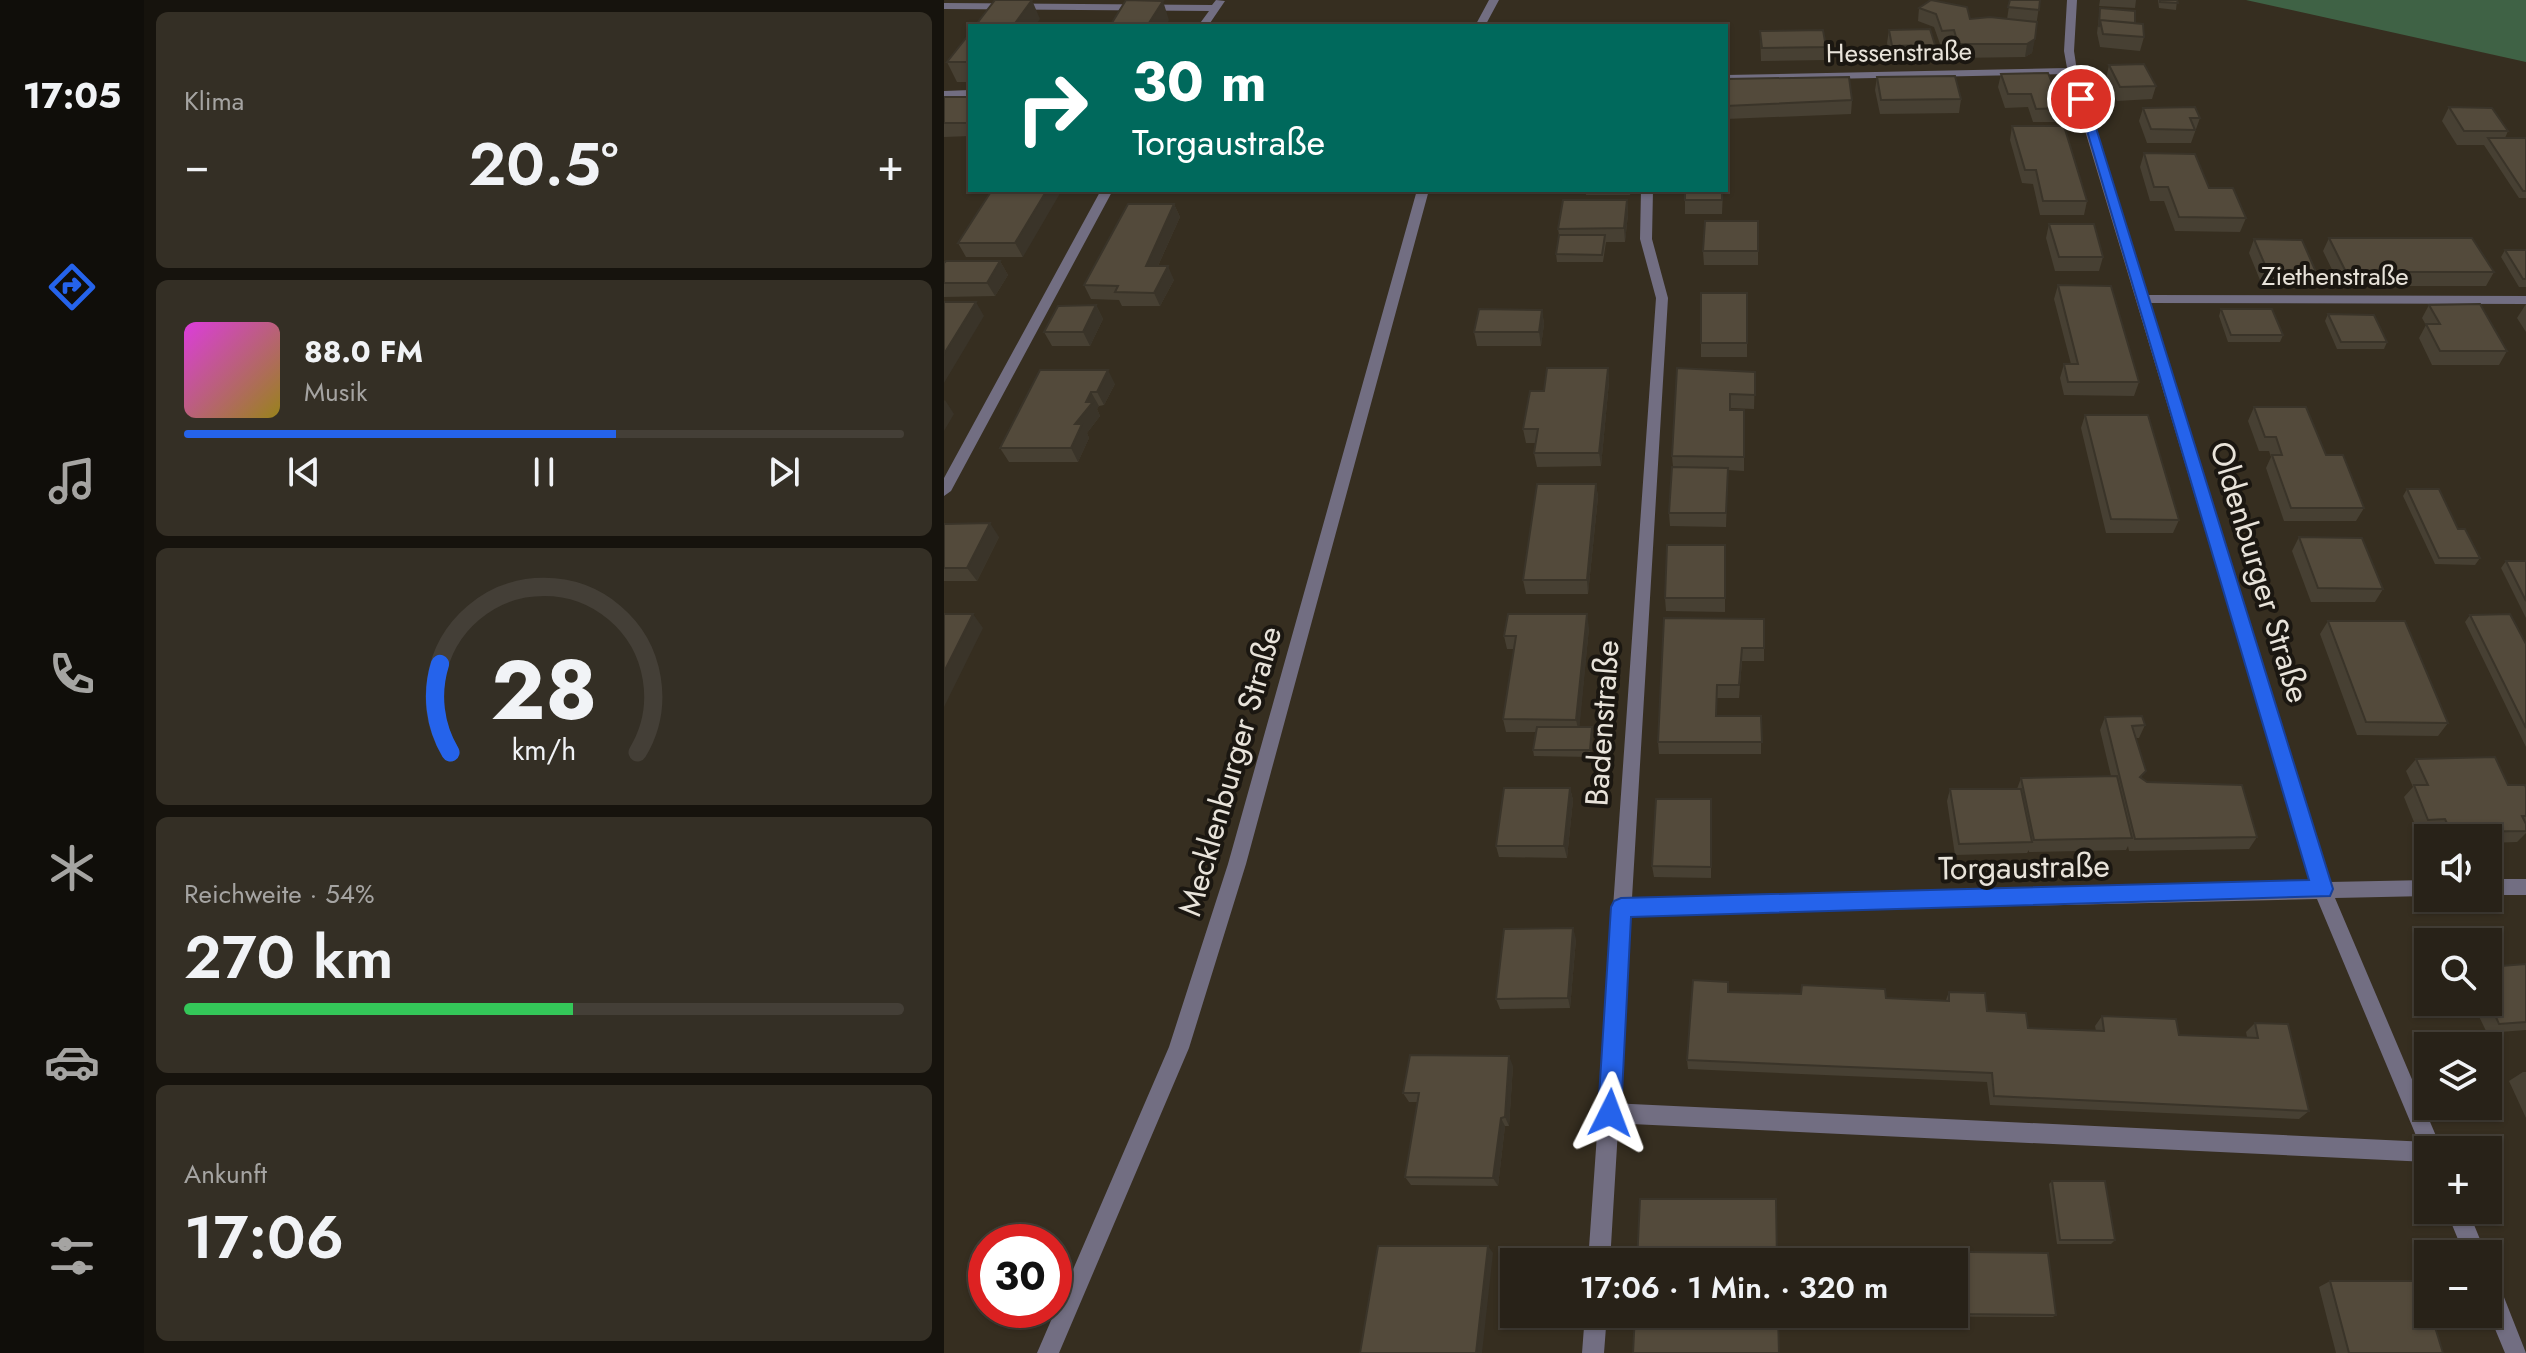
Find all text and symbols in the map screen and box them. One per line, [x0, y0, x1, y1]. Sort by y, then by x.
street label: Hessenstraße [1826, 32, 1972, 72]
text: 30 m [1132, 41, 1267, 122]
icon: right [1000, 56, 1104, 160]
pin [2047, 65, 2115, 133]
text: 17:05 [23, 69, 121, 121]
icon: arrive [2059, 77, 2103, 121]
text: Klima [184, 82, 244, 120]
text: Torgaustraße [1132, 116, 1325, 168]
text: 20.5° [469, 121, 618, 208]
text: − [184, 133, 210, 197]
text: + [877, 133, 904, 197]
street label: Ziethenstraße [2261, 257, 2409, 295]
icon: directions [44, 259, 100, 315]
text: 88.0 FM [304, 330, 423, 373]
text: Musik [304, 373, 367, 411]
street label: Oldenburger Straße [2198, 436, 2322, 708]
icon: previous [282, 450, 326, 494]
icon: pause [522, 450, 566, 494]
icon: next [762, 450, 806, 494]
icon: music [44, 453, 100, 509]
street label: Mecklenburger Straße [1167, 621, 1293, 921]
text: 28 [491, 629, 597, 749]
street label: Badenstraße [1573, 638, 1631, 808]
icon: phone [44, 646, 100, 702]
text: km/h [512, 729, 576, 771]
map controls [2414, 824, 2502, 1328]
button: sound [2414, 824, 2502, 912]
icon: climate [44, 840, 100, 896]
street label: Torgaustraße [1938, 843, 2110, 891]
text: Reichweite · 54% [184, 875, 374, 913]
text: 270 km [184, 914, 394, 1001]
button: search [2414, 928, 2502, 1016]
button: layers [2414, 1032, 2502, 1120]
icon: car [44, 1034, 100, 1090]
position arrow [1568, 1071, 1652, 1155]
button: + [2414, 1136, 2502, 1224]
text: Ankunft [184, 1155, 267, 1193]
text: 17:06 [184, 1194, 344, 1281]
speed limit sign: 30 [968, 1224, 1072, 1328]
icon: filters [44, 1228, 100, 1284]
button: − [2414, 1240, 2502, 1328]
text: 17:06 · 1 Min. · 320 m [1580, 1266, 1888, 1309]

